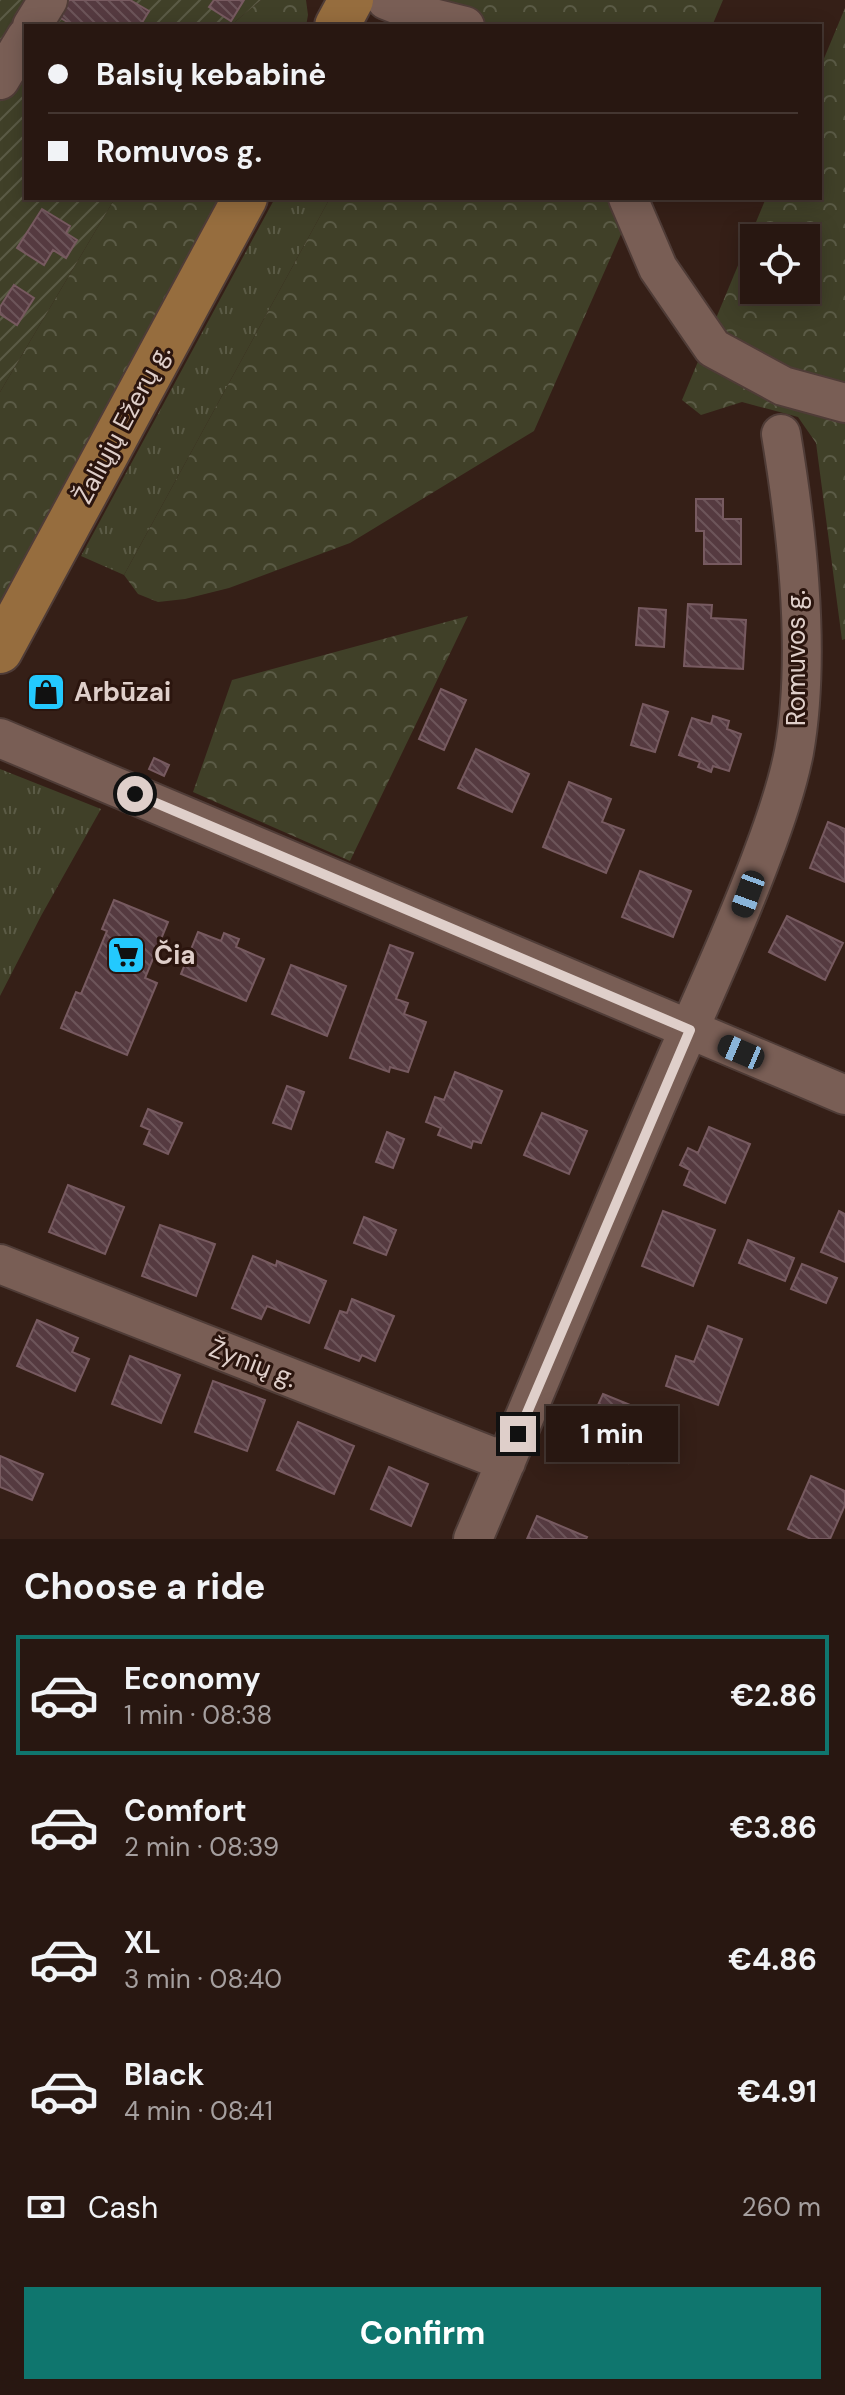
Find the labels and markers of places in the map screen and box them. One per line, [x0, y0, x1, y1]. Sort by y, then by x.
shop icon: Arbūzai [25, 671, 67, 713]
place label: Arbūzai [74, 675, 171, 709]
supermarket icon: Čia [105, 934, 147, 976]
place label: Čia [154, 938, 196, 972]

